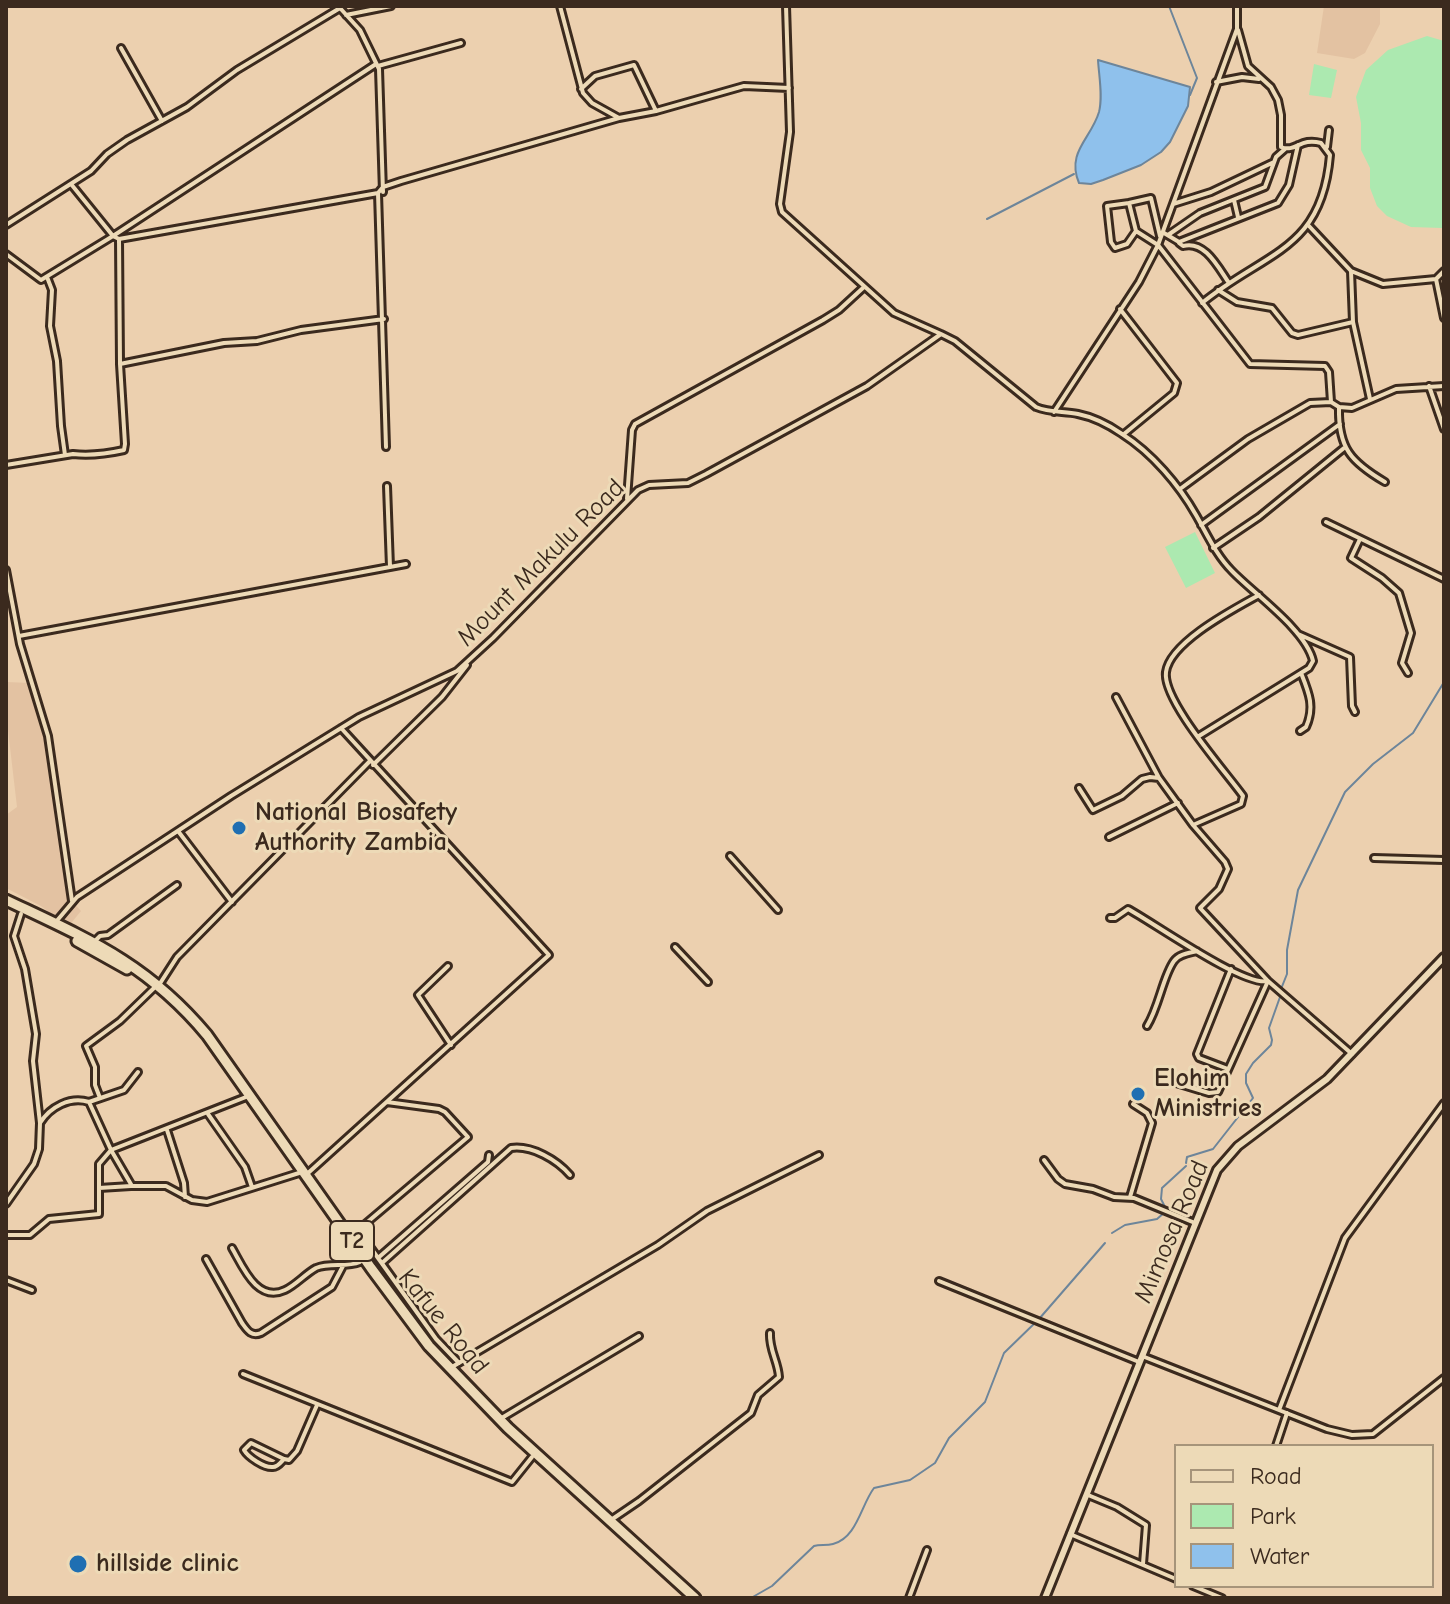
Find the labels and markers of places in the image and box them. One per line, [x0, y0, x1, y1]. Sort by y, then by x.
place label: National Biosafety Authority Zambia [255, 797, 457, 858]
marker: National Biosafety Authority Zambia [230, 819, 248, 837]
place label: Elohim Ministries [1154, 1063, 1262, 1124]
marker: Elohim Ministries [1129, 1085, 1147, 1103]
place label: hillside clinic [96, 1548, 239, 1580]
marker: hillside clinic [67, 1553, 89, 1575]

